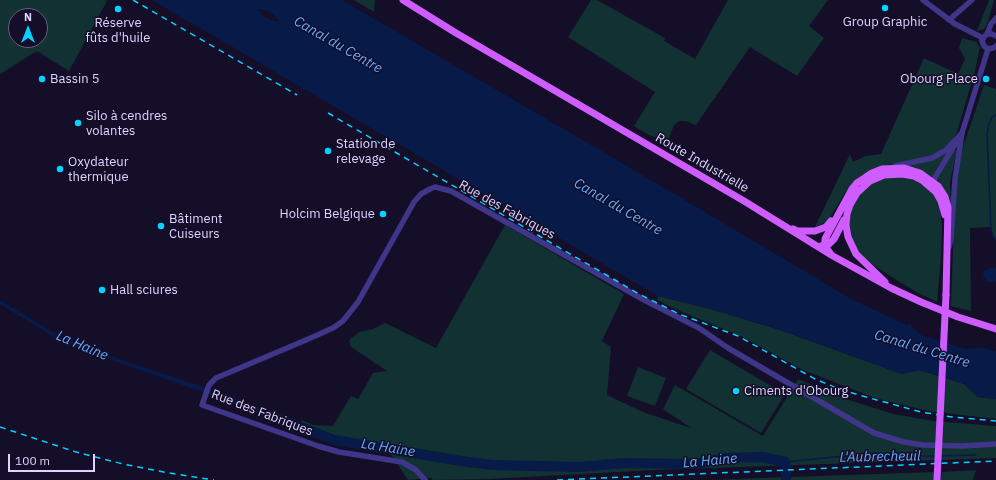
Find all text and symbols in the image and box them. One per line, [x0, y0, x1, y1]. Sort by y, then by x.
marker: Group Graphic [880, 3, 890, 13]
marker: Réserve fûts d'huile [113, 4, 123, 14]
north arrow [8, 8, 48, 48]
text: N [24, 10, 32, 24]
water label: Canal du Centre [291, 13, 385, 77]
place label: Group Graphic [843, 14, 927, 30]
place label: Réserve fûts d'huile [86, 15, 150, 46]
place label: Bassin 5 [50, 71, 100, 87]
place label: Obourg Place [900, 71, 978, 87]
marker: Bassin 5 [37, 74, 47, 84]
marker: Obourg Place [981, 74, 991, 84]
place label: Silo à cendres volantes [86, 108, 167, 139]
marker: Silo à cendres volantes [73, 118, 83, 128]
street label: Route Industrielle [653, 130, 751, 196]
place label: Station de relevage [336, 136, 395, 167]
marker: Station de relevage [323, 146, 333, 156]
place label: Oxydateur thermique [68, 154, 129, 185]
marker: Oxydateur thermique [55, 164, 65, 174]
water label: Canal du Centre [571, 175, 665, 239]
street label: Rue des Fabriques [456, 177, 558, 243]
place label: Holcim Belgique [279, 206, 375, 222]
marker: Holcim Belgique [378, 209, 388, 219]
place label: Bâtiment Cuiseurs [169, 211, 223, 242]
marker: Bâtiment Cuiseurs [156, 221, 166, 231]
place label: Hall sciures [110, 282, 178, 298]
marker: Hall sciures [97, 285, 107, 295]
water label: Canal du Centre [872, 326, 972, 372]
water label: La Haine [54, 328, 110, 364]
place label: Ciments d'Obourg [744, 383, 848, 399]
street label: Rue des Fabriques [209, 386, 315, 440]
marker: Ciments d'Obourg [731, 386, 741, 396]
water label: La Haine [360, 435, 416, 461]
scale bar [10, 446, 97, 472]
water label: L'Aubrecheuil [839, 448, 921, 466]
water label: La Haine [682, 450, 738, 472]
text: 100 m [15, 453, 50, 468]

